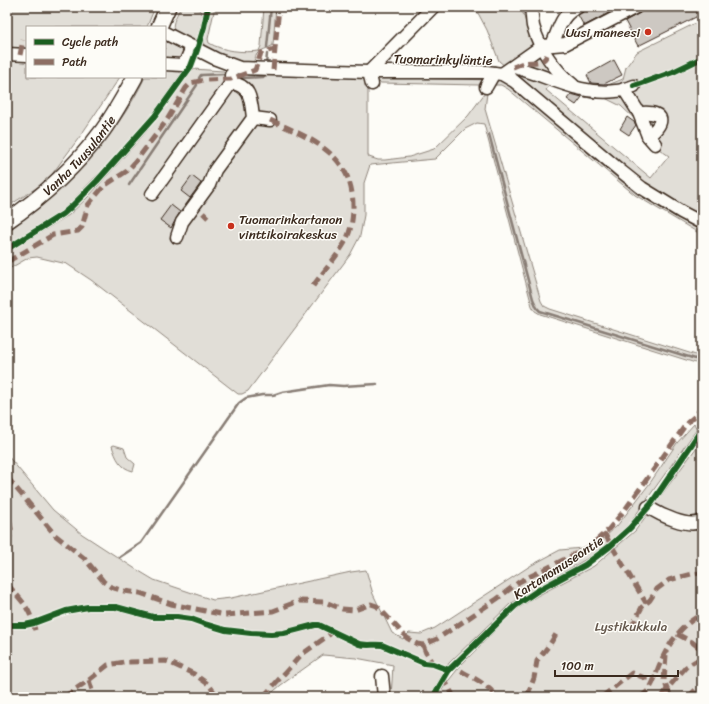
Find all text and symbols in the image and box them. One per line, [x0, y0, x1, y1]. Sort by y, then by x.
place label: Uusi maneesi [566, 21, 640, 44]
legend [26, 26, 166, 78]
marker: Uusi maneesi [643, 27, 653, 37]
text: Cycle path [62, 31, 118, 53]
street label: Tuomarinkyläntie [393, 47, 493, 72]
text: Path [62, 51, 87, 73]
street label: Vanha Tuusulantie [37, 110, 122, 202]
place label: Tuomarinkartanon vinttikoirakeskus [239, 208, 342, 246]
marker: Tuomarinkartanon vinttikoirakeskus [226, 221, 236, 231]
street label: Kartanomuseontie [508, 529, 609, 606]
park label: Lystikukkula [595, 615, 668, 638]
scale bar [555, 652, 678, 678]
text: 100 m [561, 655, 594, 677]

